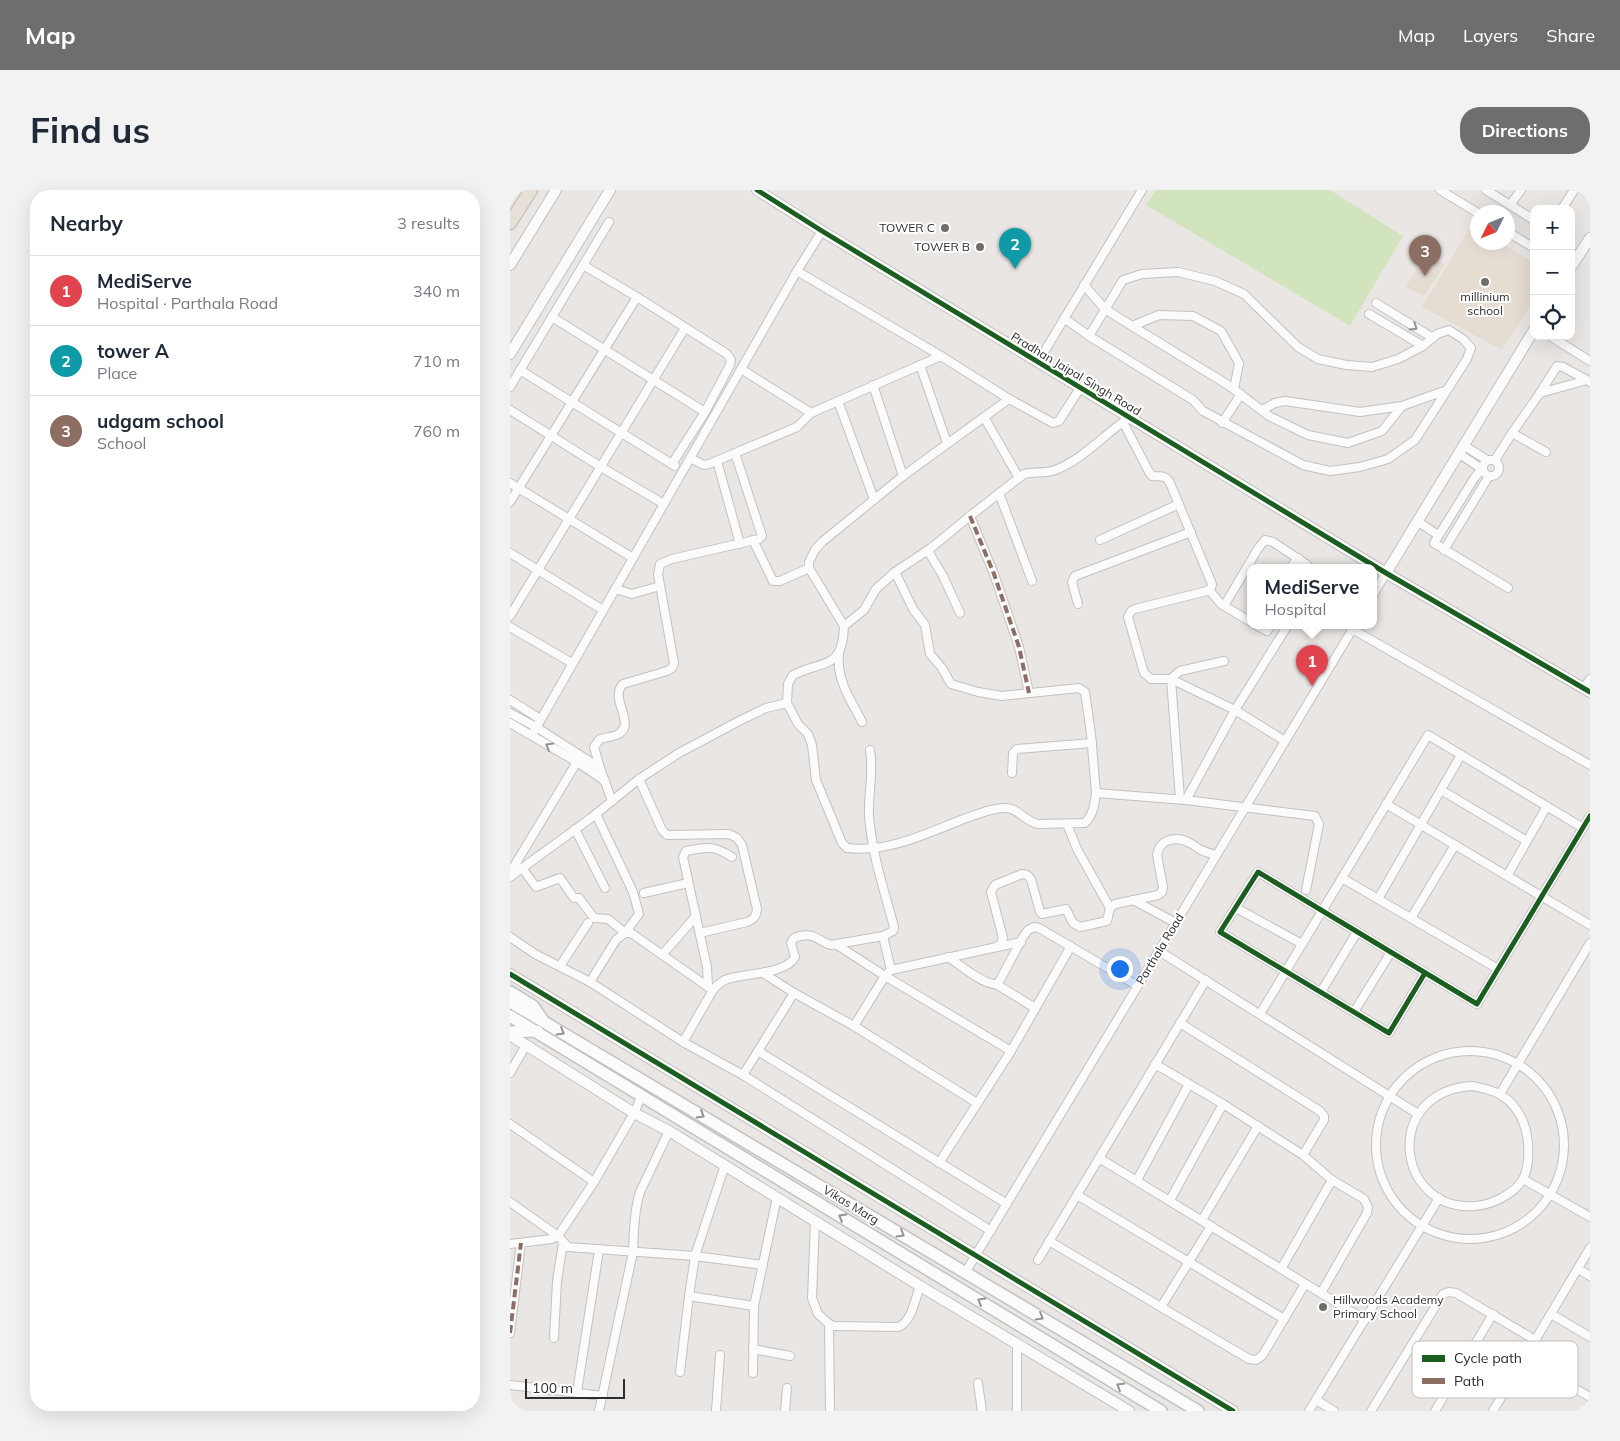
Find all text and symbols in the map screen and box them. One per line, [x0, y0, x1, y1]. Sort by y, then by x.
text: Map [25, 20, 76, 50]
text: Map [1398, 24, 1435, 47]
text: Layers [1463, 24, 1518, 47]
text: Share [1546, 24, 1595, 47]
button: Directions [1460, 107, 1590, 154]
text: Find us [30, 108, 150, 152]
north arrow [1470, 205, 1515, 250]
map controls [1530, 205, 1575, 340]
button: + [1530, 205, 1575, 250]
text: Nearby [50, 210, 123, 236]
text: 3 results [397, 213, 460, 233]
place label: TOWER C [879, 220, 935, 235]
marker: TOWER C [939, 222, 951, 234]
pin: 2 [999, 228, 1031, 269]
pin: 3 [1409, 235, 1441, 276]
place label: TOWER B [914, 239, 970, 254]
marker: TOWER B [974, 241, 986, 253]
button: − [1530, 250, 1575, 295]
text: MediServe [97, 269, 192, 293]
marker: millinium school [1479, 276, 1491, 288]
text: 1 [61, 281, 71, 301]
text: 340 m [413, 281, 460, 301]
place label: millinium school [1460, 289, 1510, 318]
text: Hospital · Parthala Road [97, 293, 278, 313]
button: locate [1530, 295, 1575, 340]
one-way arrow [1408, 320, 1417, 330]
street label: Pradhan Jaipal Singh Road [1008, 329, 1144, 418]
text: tower A [97, 339, 169, 363]
text: 2 [61, 351, 71, 371]
text: 710 m [413, 351, 460, 371]
text: Place [97, 363, 137, 383]
text: udgam school [97, 409, 224, 433]
text: 3 [61, 421, 71, 441]
text: 760 m [413, 421, 460, 441]
text: School [97, 433, 146, 453]
popup [1247, 564, 1377, 629]
text: MediServe [1265, 575, 1359, 599]
text: Hospital [1265, 599, 1326, 619]
pin: 1 [1296, 645, 1328, 686]
one-way arrow [545, 742, 554, 752]
street label: Parthala Road [1132, 910, 1187, 987]
your location [1107, 956, 1133, 982]
one-way arrow [556, 1026, 565, 1036]
one-way arrow [695, 1109, 704, 1119]
street label: Vikas Marg [821, 1182, 882, 1227]
one-way arrow [838, 1213, 847, 1223]
one-way arrow [895, 1228, 904, 1238]
place label: Hillwoods Academy Primary School [1333, 1292, 1444, 1321]
one-way arrow [977, 1298, 986, 1308]
marker: Hillwoods Academy Primary School [1317, 1301, 1329, 1313]
one-way arrow [1035, 1311, 1044, 1321]
legend [1412, 1341, 1578, 1398]
text: Cycle path [1454, 1349, 1522, 1367]
text: Path [1454, 1372, 1484, 1390]
scale bar [525, 1376, 625, 1399]
text: 100 m [532, 1379, 573, 1397]
one-way arrow [1116, 1382, 1125, 1392]

